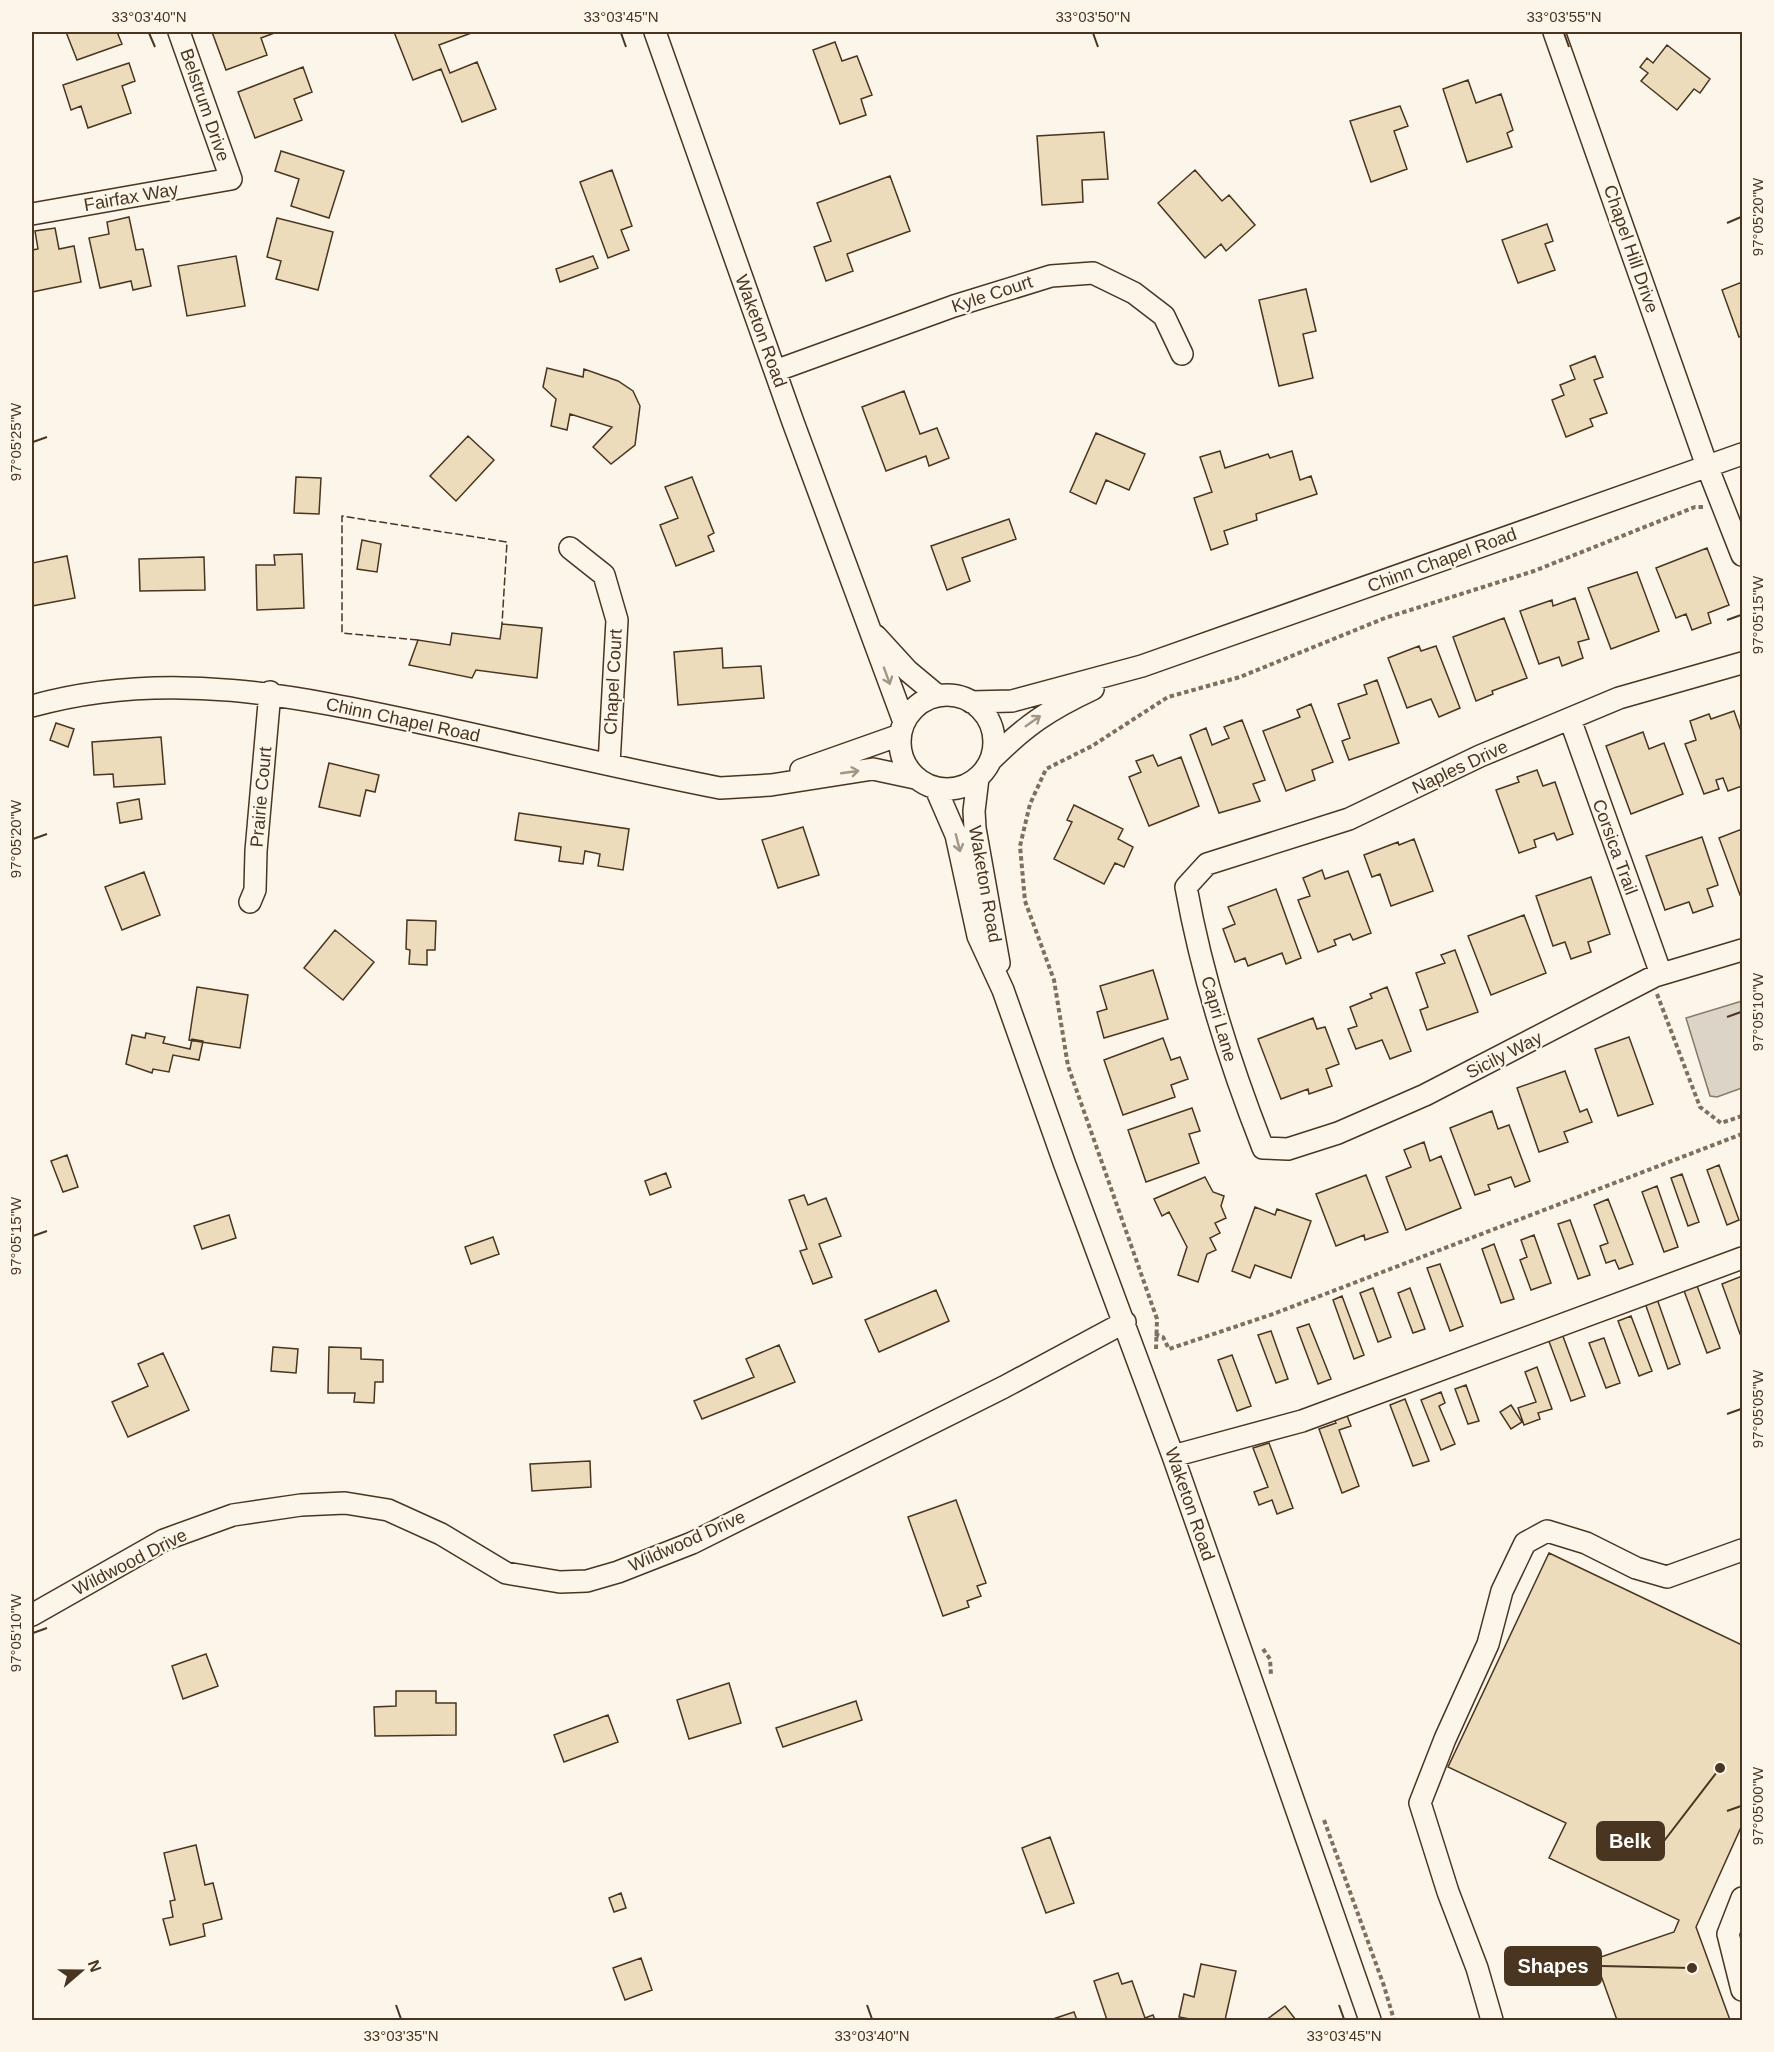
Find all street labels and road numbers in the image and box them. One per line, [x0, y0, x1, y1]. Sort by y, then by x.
street label: Belstrum Drive [176, 46, 234, 164]
street label: Fairfax Way [82, 179, 180, 215]
street label: Chapel Hill Drive [1600, 182, 1662, 316]
street label: Waketon Road [731, 272, 791, 390]
street label: Kyle Court [949, 272, 1035, 316]
street label: Chinn Chapel Road [1365, 524, 1519, 596]
street label: Chapel Court [600, 629, 626, 735]
street label: Chinn Chapel Road [324, 694, 482, 746]
street label: Naples Drive [1409, 736, 1511, 798]
street label: Prairie Court [247, 746, 275, 848]
street label: Corsica Trail [1588, 797, 1642, 897]
street label: Waketon Road [965, 824, 1005, 944]
street label: Capri Lane [1197, 974, 1241, 1064]
street label: Sicily Way [1463, 1027, 1545, 1083]
street label: Waketon Road [1161, 1445, 1219, 1563]
street label: Wildwood Drive [626, 1506, 748, 1576]
street label: Wildwood Drive [70, 1525, 190, 1599]

